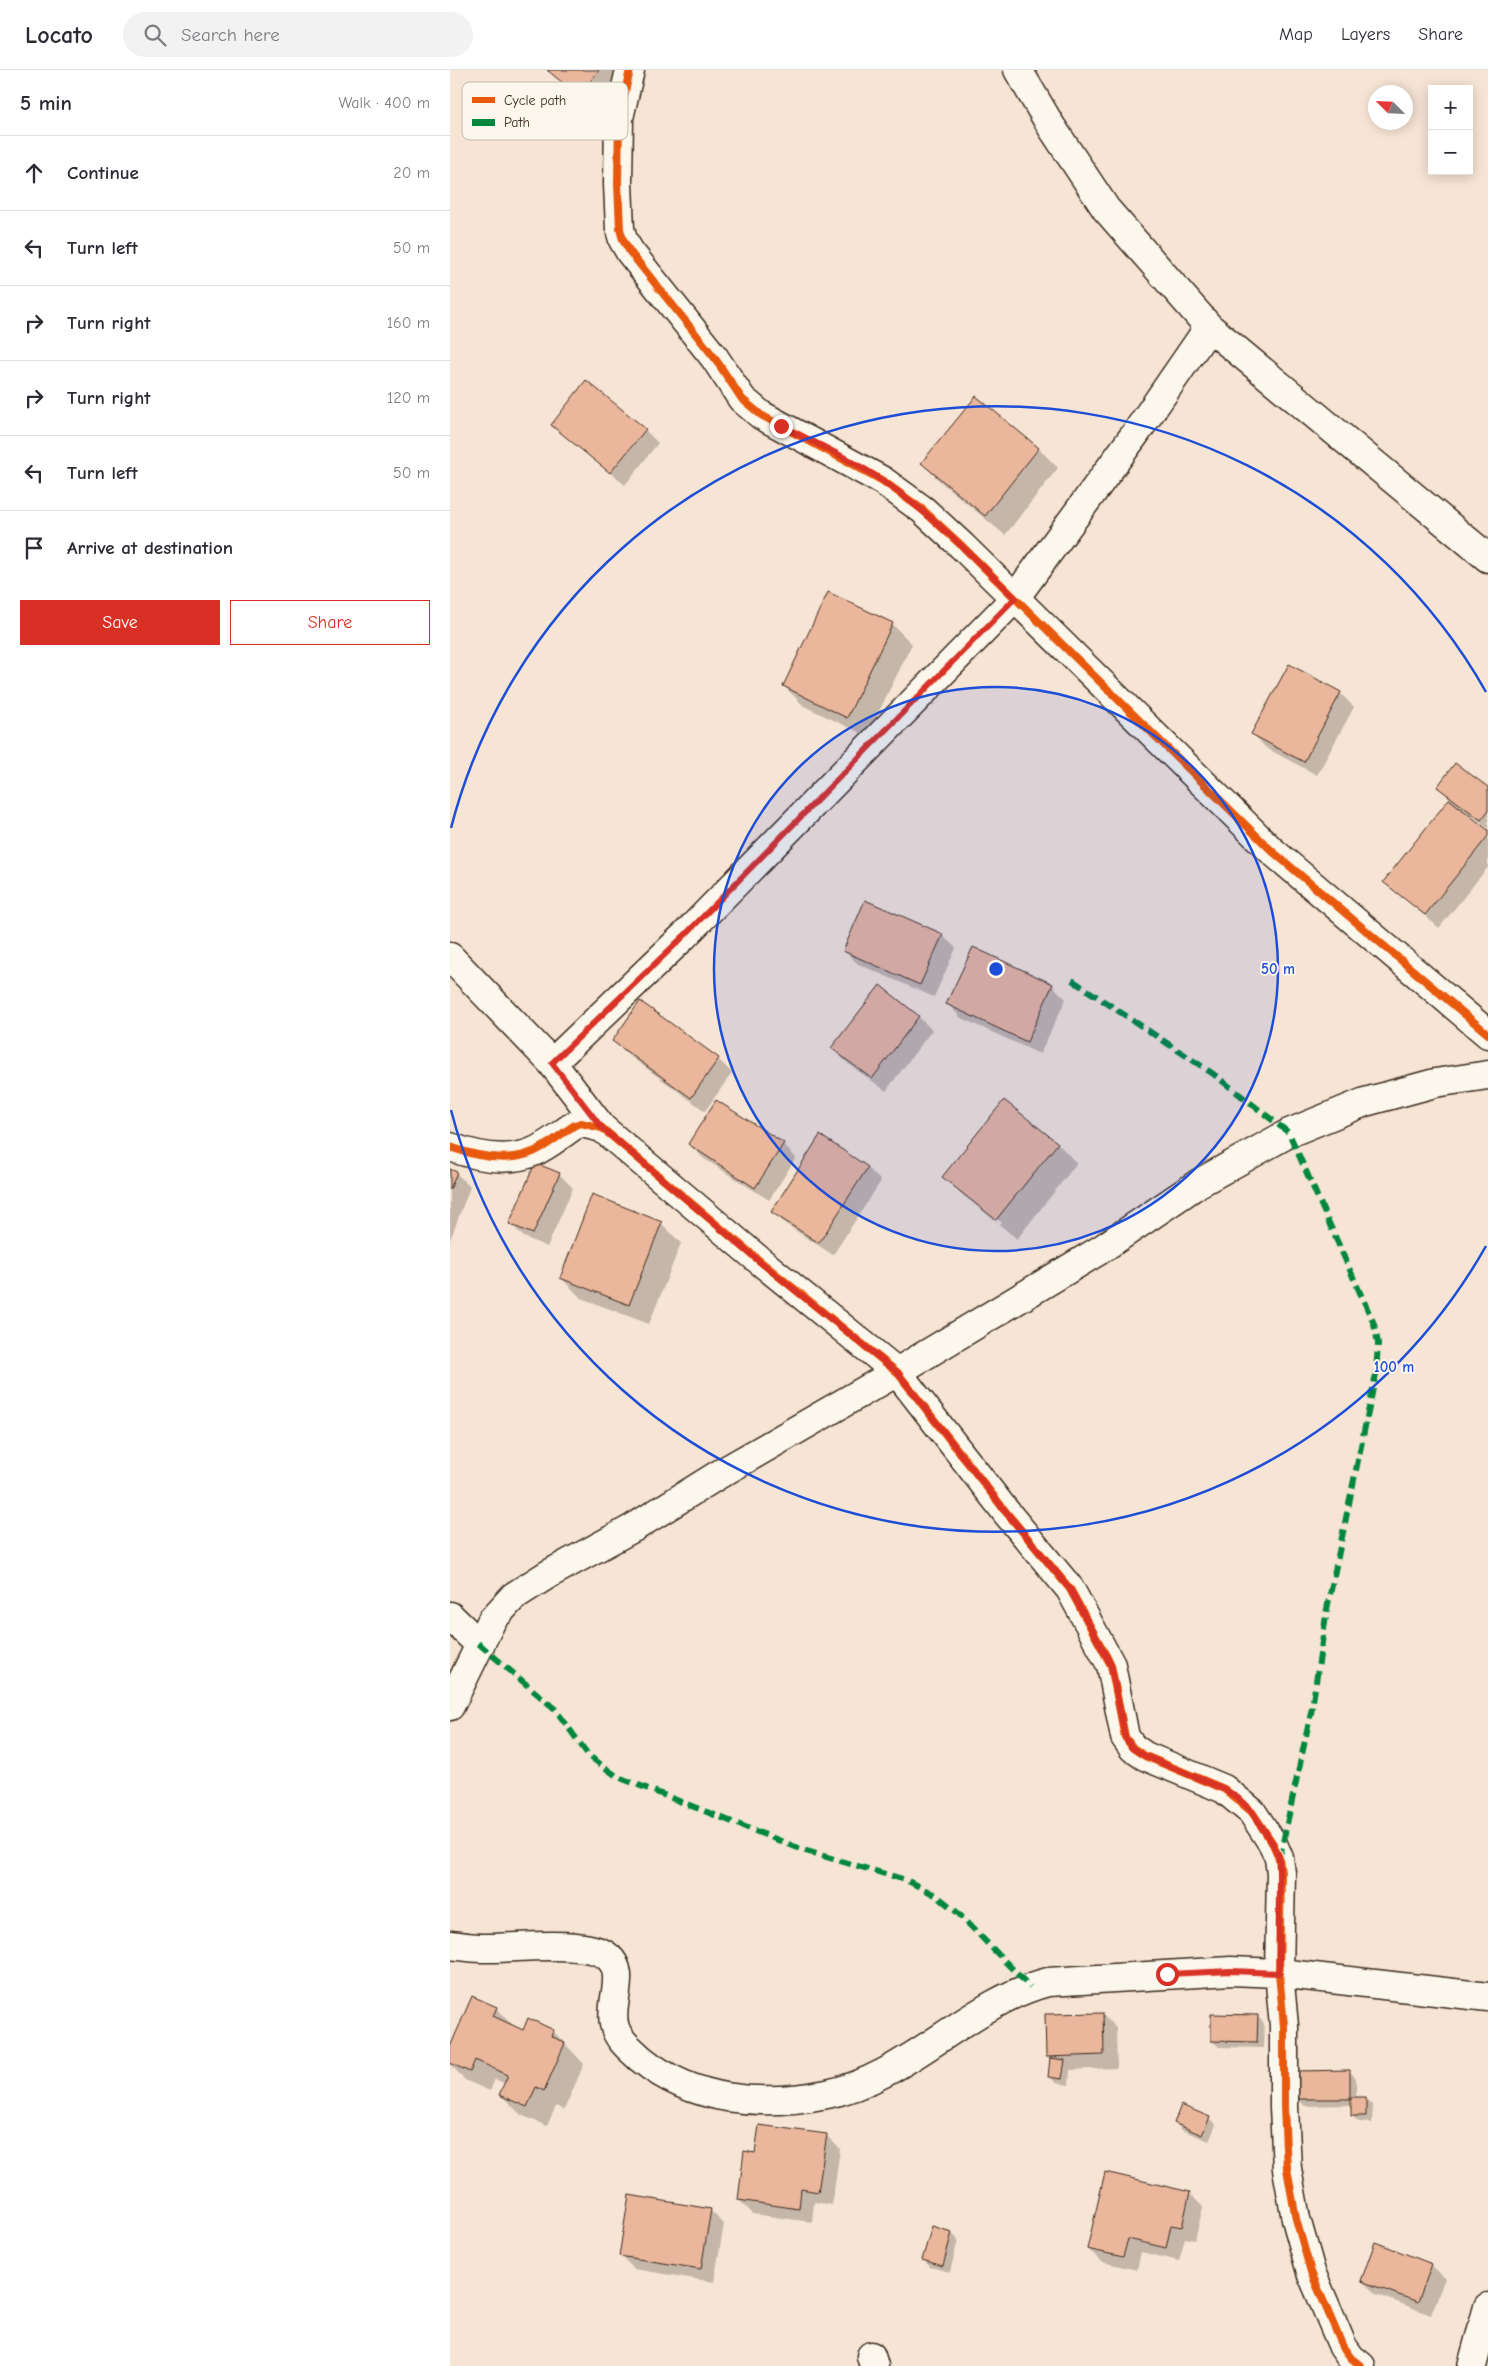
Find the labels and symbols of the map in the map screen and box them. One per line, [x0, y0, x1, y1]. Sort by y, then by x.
legend [462, 82, 628, 140]
north arrow [1368, 85, 1413, 130]
text: Cycle path [504, 92, 566, 109]
text: Path [504, 114, 530, 131]
route end [770, 415, 793, 438]
centre of rings [987, 960, 1005, 978]
text: 50 m [1261, 960, 1295, 978]
text: 100 m [1374, 1358, 1414, 1376]
route start [1156, 1963, 1179, 1986]

